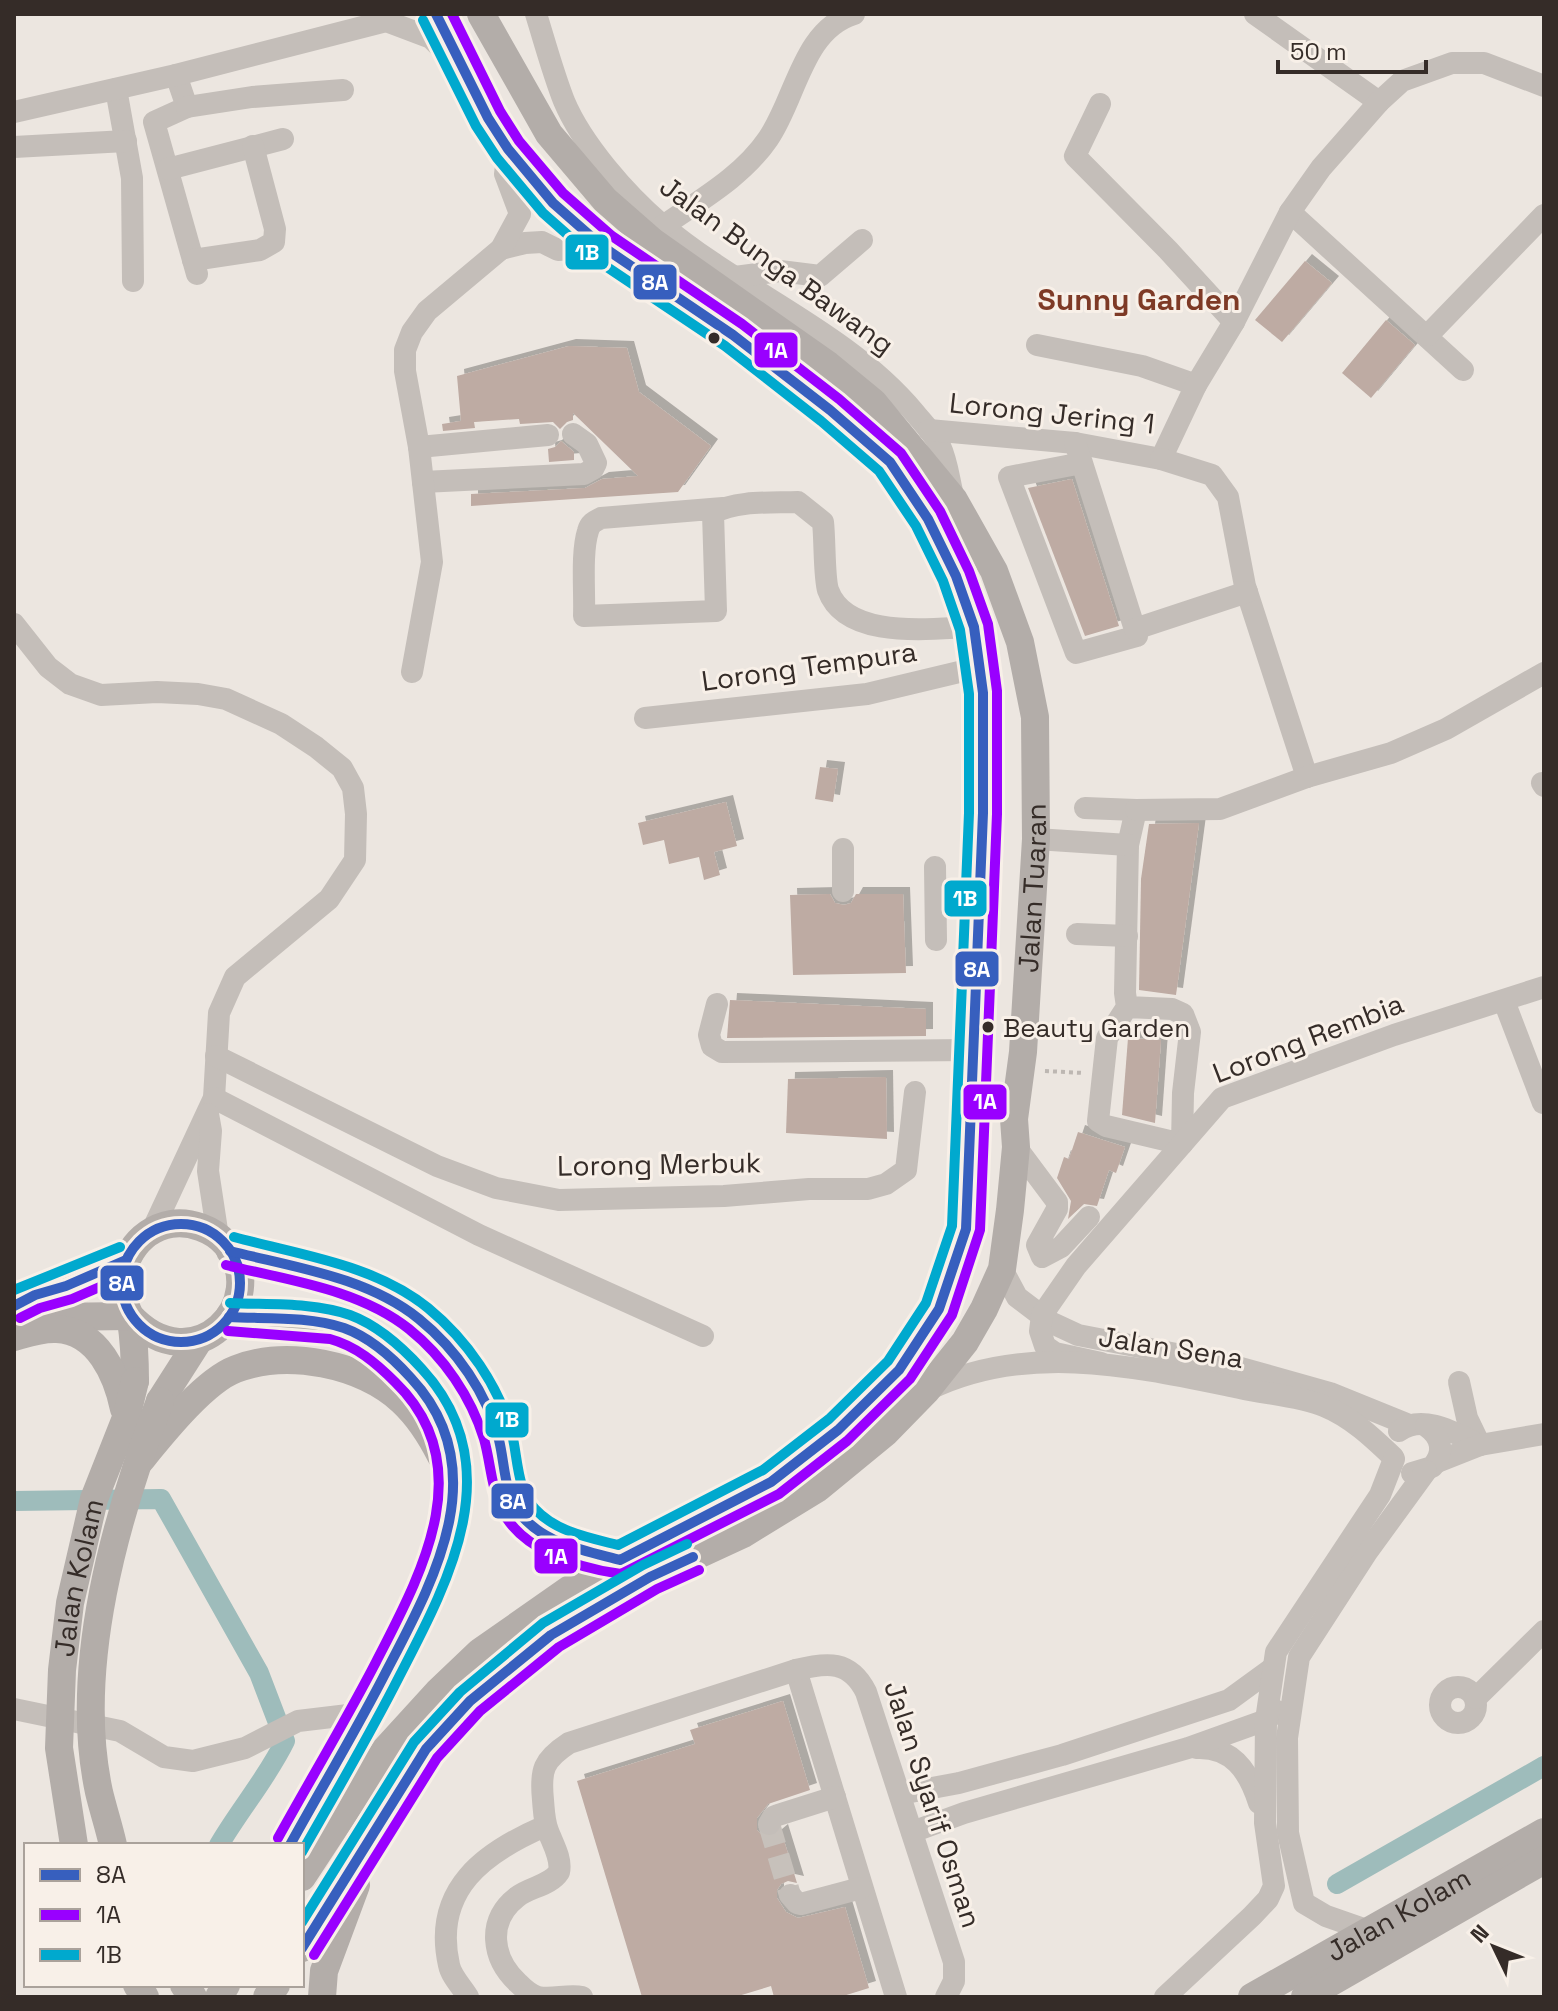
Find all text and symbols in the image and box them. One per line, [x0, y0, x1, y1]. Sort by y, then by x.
scale bar [1278, 24, 1426, 74]
text: 50 m [1290, 36, 1347, 67]
street label: Jalan Bunga Bawang [653, 168, 901, 362]
line badge: 1B [564, 233, 610, 271]
text: 1B [575, 238, 599, 266]
line badge: 8A [632, 263, 678, 301]
text: 8A [641, 268, 669, 296]
district label: Sunny Garden [1038, 280, 1240, 319]
unlabelled marker [706, 330, 722, 346]
line badge: 1A [753, 331, 799, 369]
text: 1A [764, 336, 788, 364]
street label: Lorong Jering 1 [948, 384, 1156, 442]
street label: Lorong Tempura [699, 633, 919, 699]
street label: Jalan Tuaran [1010, 803, 1054, 974]
line badge: 1B [943, 879, 988, 918]
text: 1B [953, 884, 977, 912]
line badge: 8A [954, 950, 1000, 988]
text: 8A [963, 955, 991, 983]
street label: Lorong Rembia [1207, 985, 1409, 1091]
place label: Beauty Garden [1003, 1011, 1190, 1045]
marker: Beauty Garden [980, 1019, 996, 1035]
line badge: 1A [962, 1083, 1008, 1121]
text: 1A [973, 1087, 997, 1115]
street label: Lorong Merbuk [557, 1144, 761, 1184]
line badge: 8A [99, 1264, 145, 1302]
text: 8A [108, 1269, 136, 1297]
street label: Jalan Sena [1096, 1318, 1246, 1376]
line badge: 1B [484, 1401, 530, 1439]
text: 1B [495, 1405, 519, 1433]
line badge: 8A [490, 1482, 535, 1520]
text: 8A [499, 1487, 527, 1515]
street label: Jalan Kolam [46, 1495, 111, 1659]
line badge: 1A [533, 1537, 579, 1575]
text: 1A [544, 1542, 568, 1570]
street label: Jalan Syarif Osman [876, 1676, 990, 1932]
legend [24, 1843, 304, 1987]
text: 8A [96, 1859, 126, 1890]
street label: Jalan Kolam [1320, 1859, 1477, 1969]
text: 1A [96, 1899, 121, 1930]
north arrow [1454, 1907, 1534, 1987]
text: N [1464, 1918, 1495, 1948]
text: 1B [96, 1939, 122, 1970]

